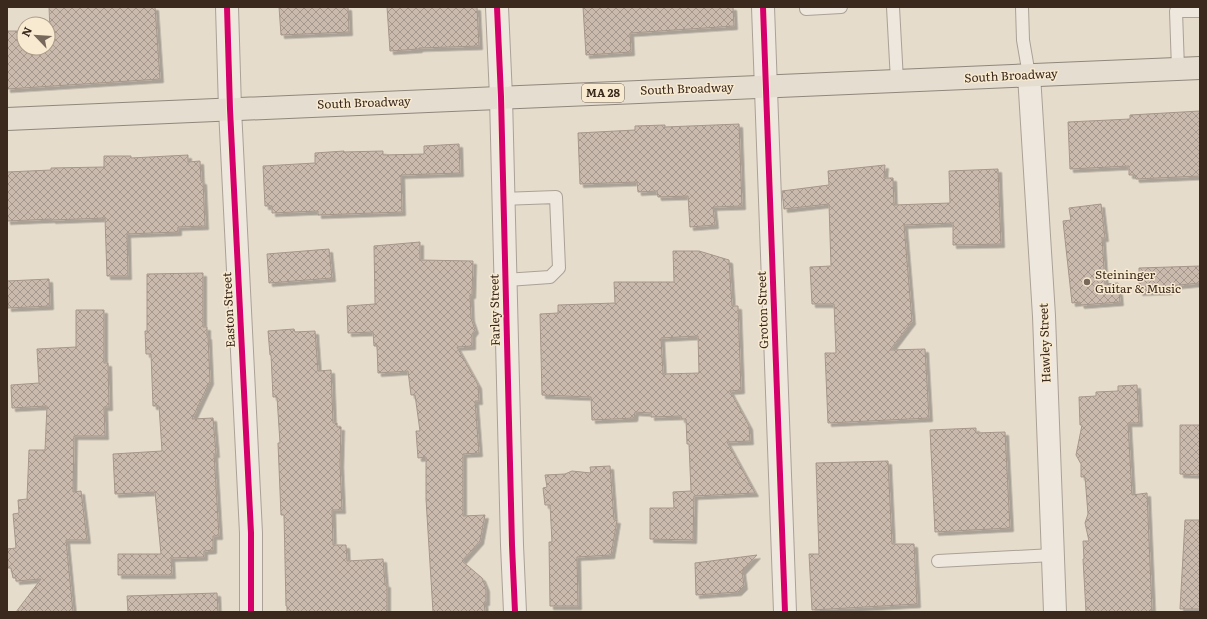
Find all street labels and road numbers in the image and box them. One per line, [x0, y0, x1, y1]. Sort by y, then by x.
street label: South Broadway [964, 64, 1058, 86]
street label: South Broadway [640, 77, 734, 99]
road number: MA 28 [582, 84, 624, 102]
street label: South Broadway [317, 91, 411, 113]
street label: Groton Street [752, 271, 772, 349]
street label: Easton Street [217, 272, 239, 348]
street label: Farley Street [484, 274, 504, 346]
street label: Hawley Street [1034, 303, 1054, 383]

